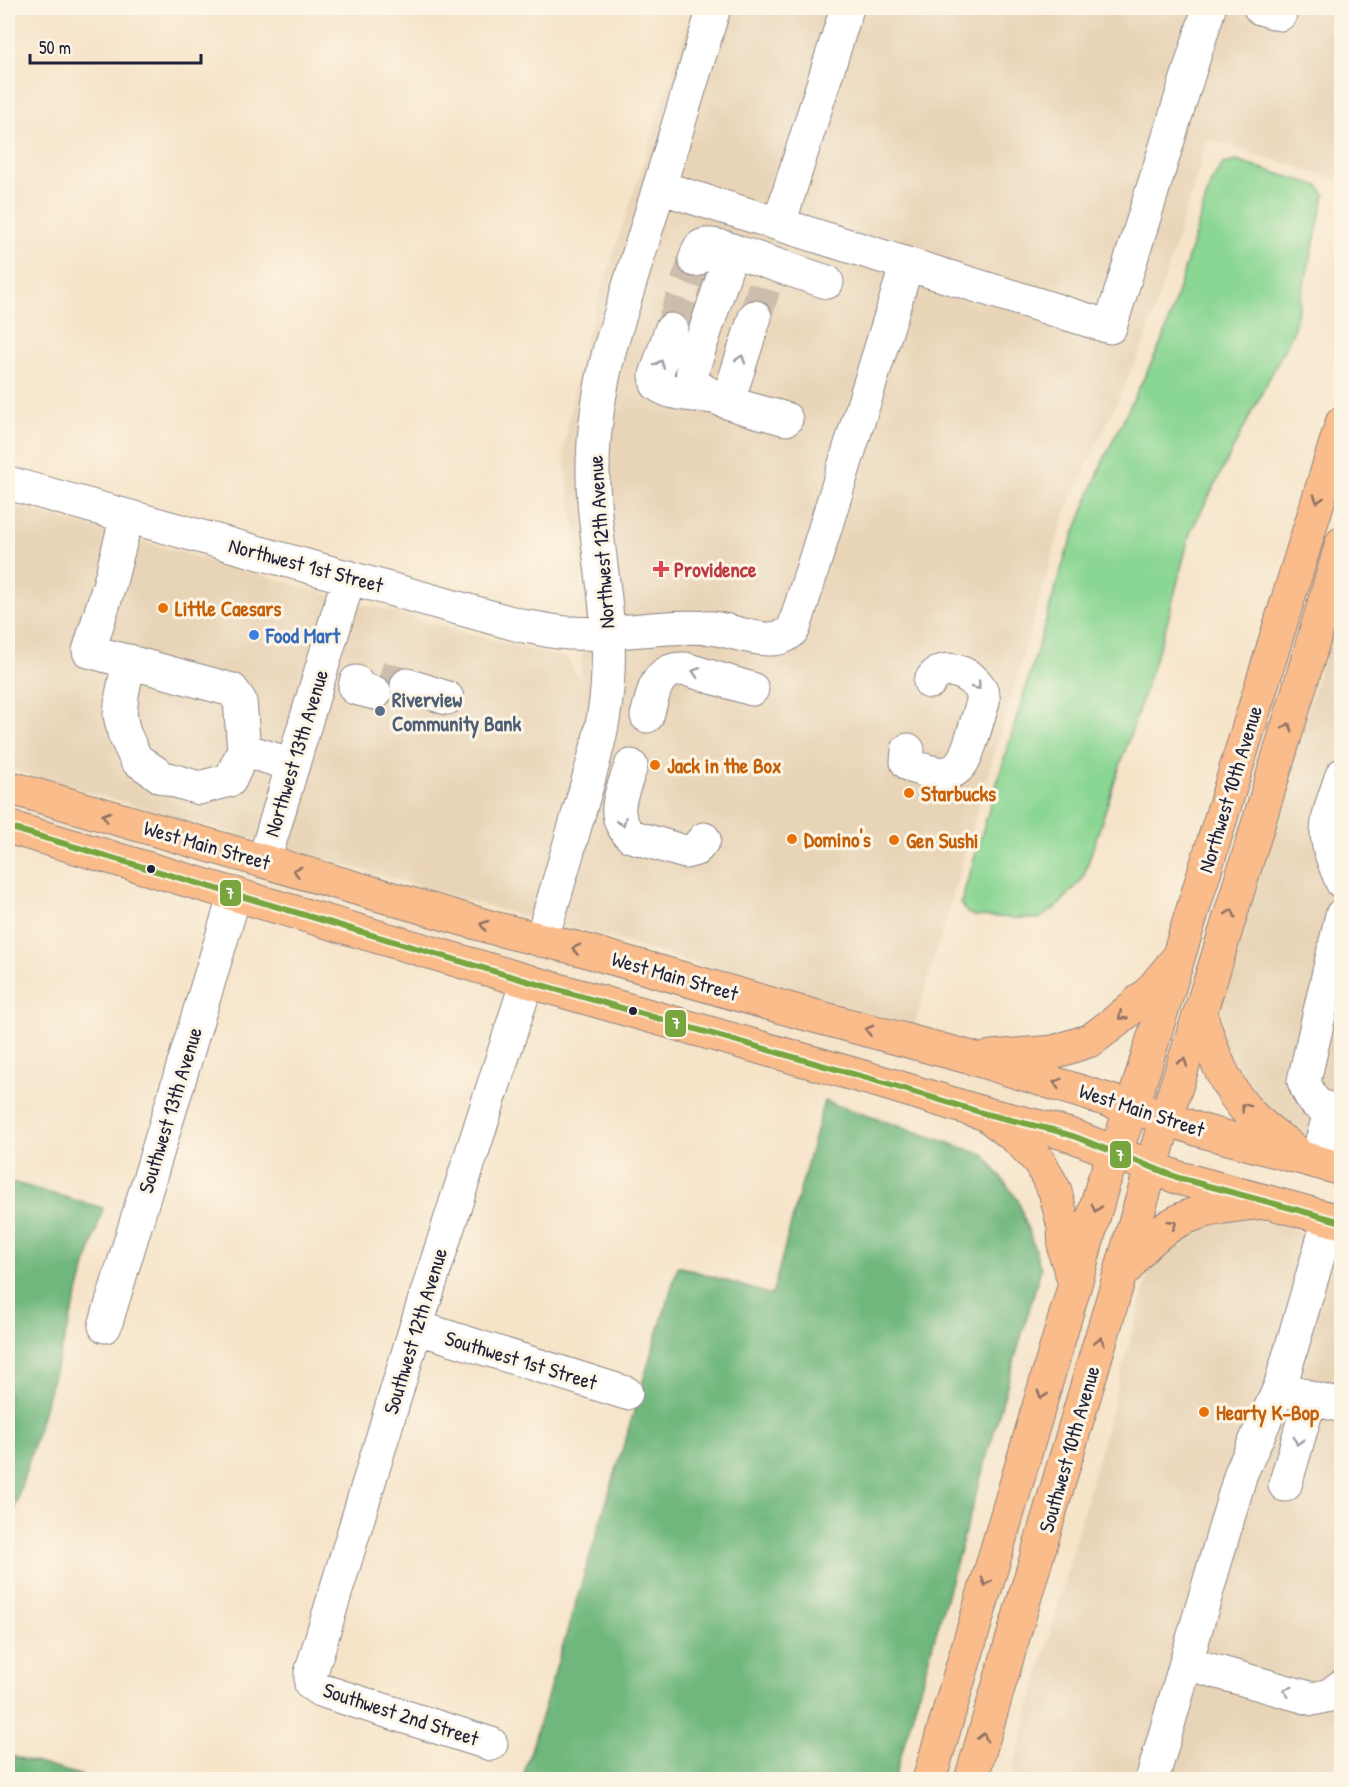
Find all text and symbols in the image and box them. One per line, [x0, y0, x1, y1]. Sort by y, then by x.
scale bar [30, 27, 201, 65]
text: 50 m [39, 35, 71, 60]
one-way arrow [734, 354, 746, 365]
one-way arrow [653, 360, 665, 370]
street label: Northwest 12th Avenue [580, 454, 622, 630]
one-way arrow [1313, 493, 1325, 504]
street label: Northwest 1st Street [226, 530, 387, 600]
place label: Providence [674, 555, 757, 584]
marker: Providence [652, 560, 670, 578]
place label: Little Caesars [175, 594, 281, 623]
marker: Little Caesars [156, 601, 170, 615]
place label: Food Mart [265, 621, 341, 650]
marker: Food Mart [247, 628, 261, 642]
street label: Northwest 13th Avenue [257, 666, 335, 840]
one-way arrow [691, 667, 702, 679]
one-way arrow [969, 679, 980, 690]
place label: Riverview Community Bank [392, 685, 521, 739]
street label: Northwest 10th Avenue [1191, 702, 1269, 876]
marker: Riverview Community Bank [373, 704, 387, 718]
one-way arrow [1281, 722, 1293, 733]
place label: Jack in the Box [667, 751, 781, 780]
marker: Jack in the Box [648, 758, 662, 772]
place label: Starbucks [921, 779, 996, 808]
marker: Starbucks [902, 786, 916, 800]
one-way arrow [101, 810, 111, 823]
street label: West Main Street [140, 813, 274, 877]
one-way arrow [615, 816, 627, 827]
place label: Domino's [804, 825, 871, 854]
place label: Gen Sushi [906, 826, 978, 855]
marker: Domino's [785, 832, 799, 846]
marker: Gen Sushi [887, 833, 901, 847]
unlabelled marker [145, 863, 157, 875]
one-way arrow [292, 866, 303, 878]
line badge: 7 [219, 879, 242, 907]
text: 7 [225, 882, 234, 904]
one-way arrow [1224, 908, 1236, 919]
one-way arrow [479, 920, 489, 933]
one-way arrow [571, 943, 581, 956]
street label: West Main Street [608, 944, 742, 1008]
unlabelled marker [627, 1005, 639, 1017]
line badge: 7 [664, 1009, 687, 1038]
one-way arrow [1118, 1009, 1129, 1020]
text: 7 [671, 1012, 680, 1034]
street label: Southwest 13th Avenue [131, 1024, 209, 1196]
one-way arrow [864, 1025, 874, 1038]
one-way arrow [1176, 1057, 1188, 1068]
street label: West Main Street [1076, 1076, 1209, 1144]
one-way arrow [1052, 1078, 1063, 1090]
one-way arrow [1241, 1102, 1252, 1113]
line badge: 7 [1109, 1140, 1132, 1169]
text: 7 [1115, 1144, 1124, 1166]
one-way arrow [1091, 1202, 1103, 1212]
one-way arrow [1167, 1220, 1177, 1232]
street label: Southwest 12th Avenue [376, 1244, 454, 1418]
street label: Southwest 1st Street [441, 1323, 601, 1397]
one-way arrow [1093, 1336, 1105, 1347]
street label: Southwest 10th Avenue [1031, 1362, 1107, 1536]
one-way arrow [1037, 1389, 1049, 1400]
place label: Hearty K-Bop [1216, 1398, 1320, 1428]
marker: Hearty K-Bop [1197, 1405, 1211, 1419]
one-way arrow [1292, 1436, 1305, 1446]
one-way arrow [981, 1576, 993, 1587]
street label: Southwest 2nd Street [319, 1675, 483, 1753]
one-way arrow [1282, 1686, 1292, 1699]
one-way arrow [976, 1732, 988, 1743]

